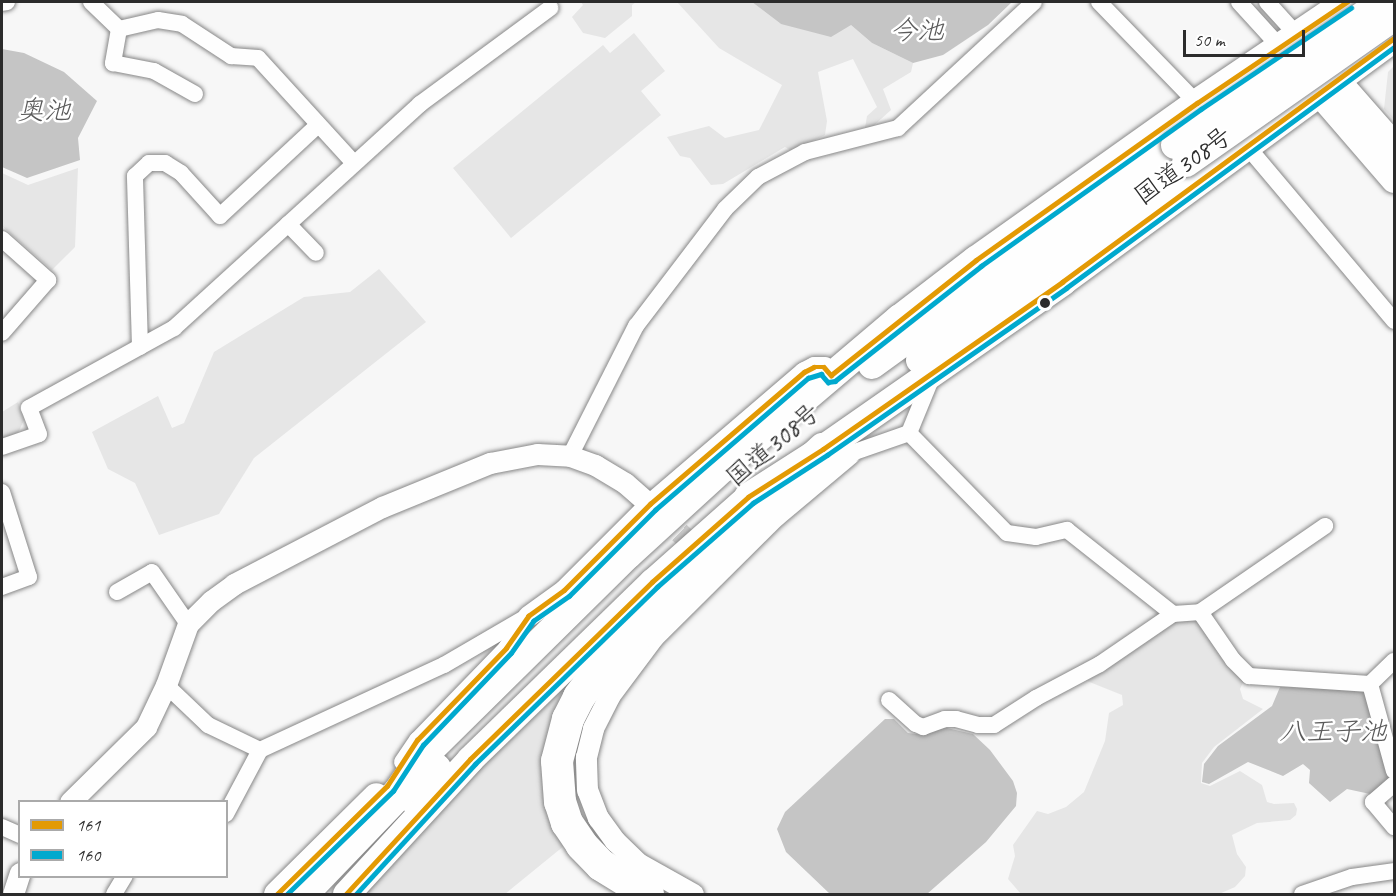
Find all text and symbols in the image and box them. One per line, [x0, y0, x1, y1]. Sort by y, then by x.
water label: 今池 [890, 15, 944, 47]
scale bar [1186, 18, 1308, 56]
text: 50 m [1194, 29, 1225, 51]
water label: 奥池 [17, 95, 71, 127]
street label: 国道308号 [1128, 120, 1238, 212]
unlabelled marker [1039, 297, 1051, 309]
street label: 国道308号 [720, 397, 826, 493]
water label: 八王子池 [1279, 716, 1387, 748]
legend [18, 800, 228, 878]
text: 161 [76, 814, 100, 836]
text: 160 [76, 844, 100, 866]

